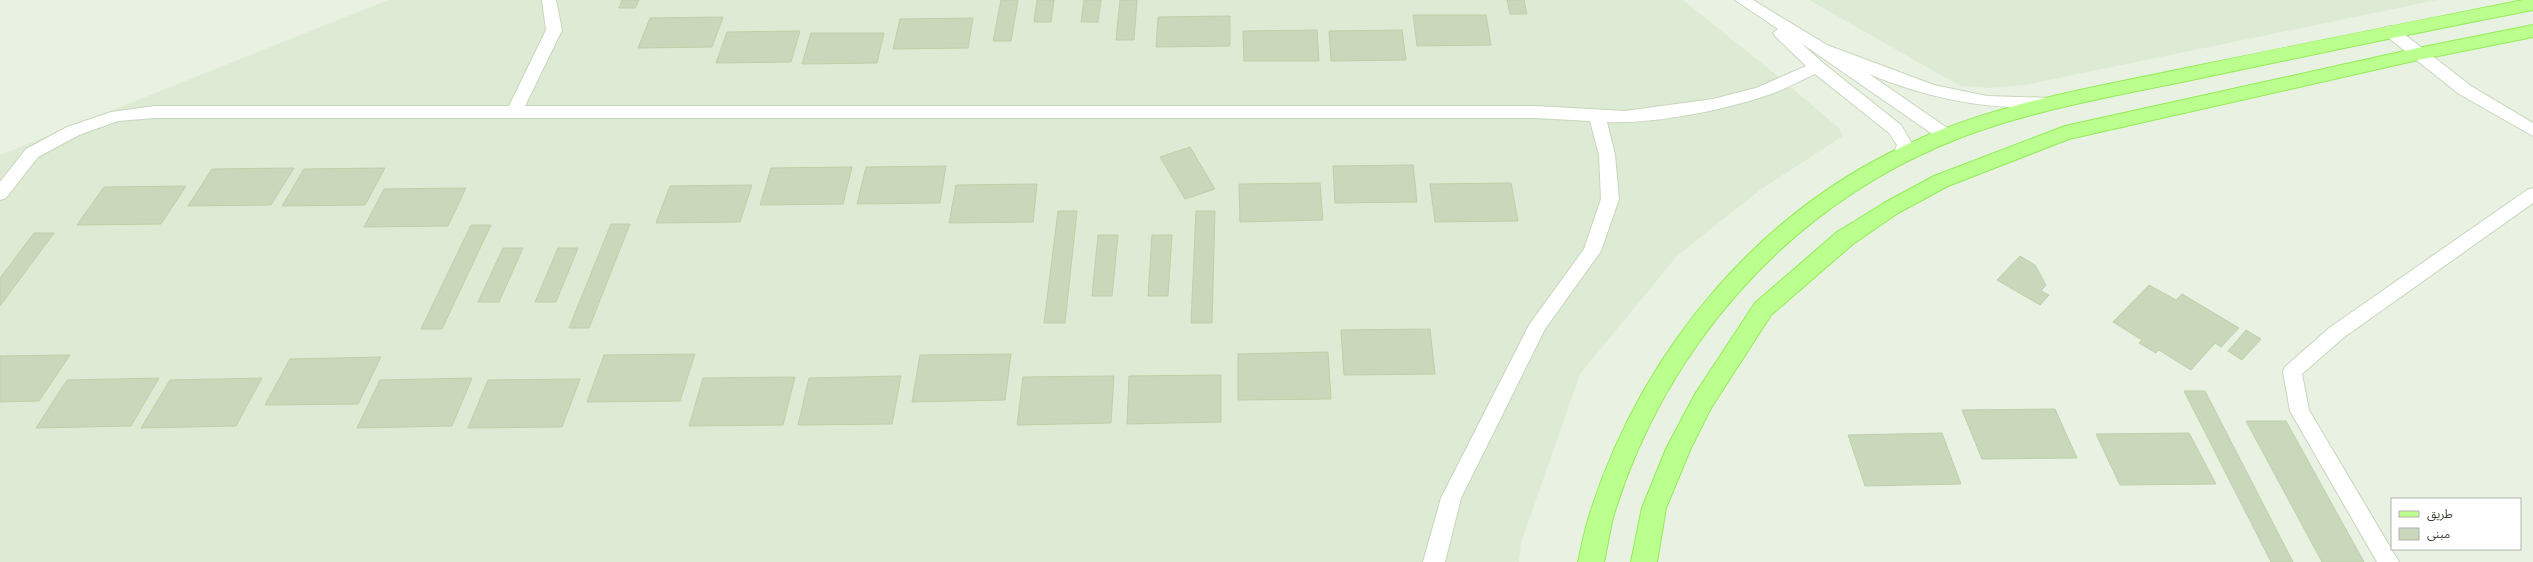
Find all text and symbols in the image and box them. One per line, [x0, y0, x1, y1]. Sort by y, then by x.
legend [2391, 498, 2521, 550]
text: طريق [2427, 507, 2453, 522]
text: مبنى [2427, 527, 2450, 541]

